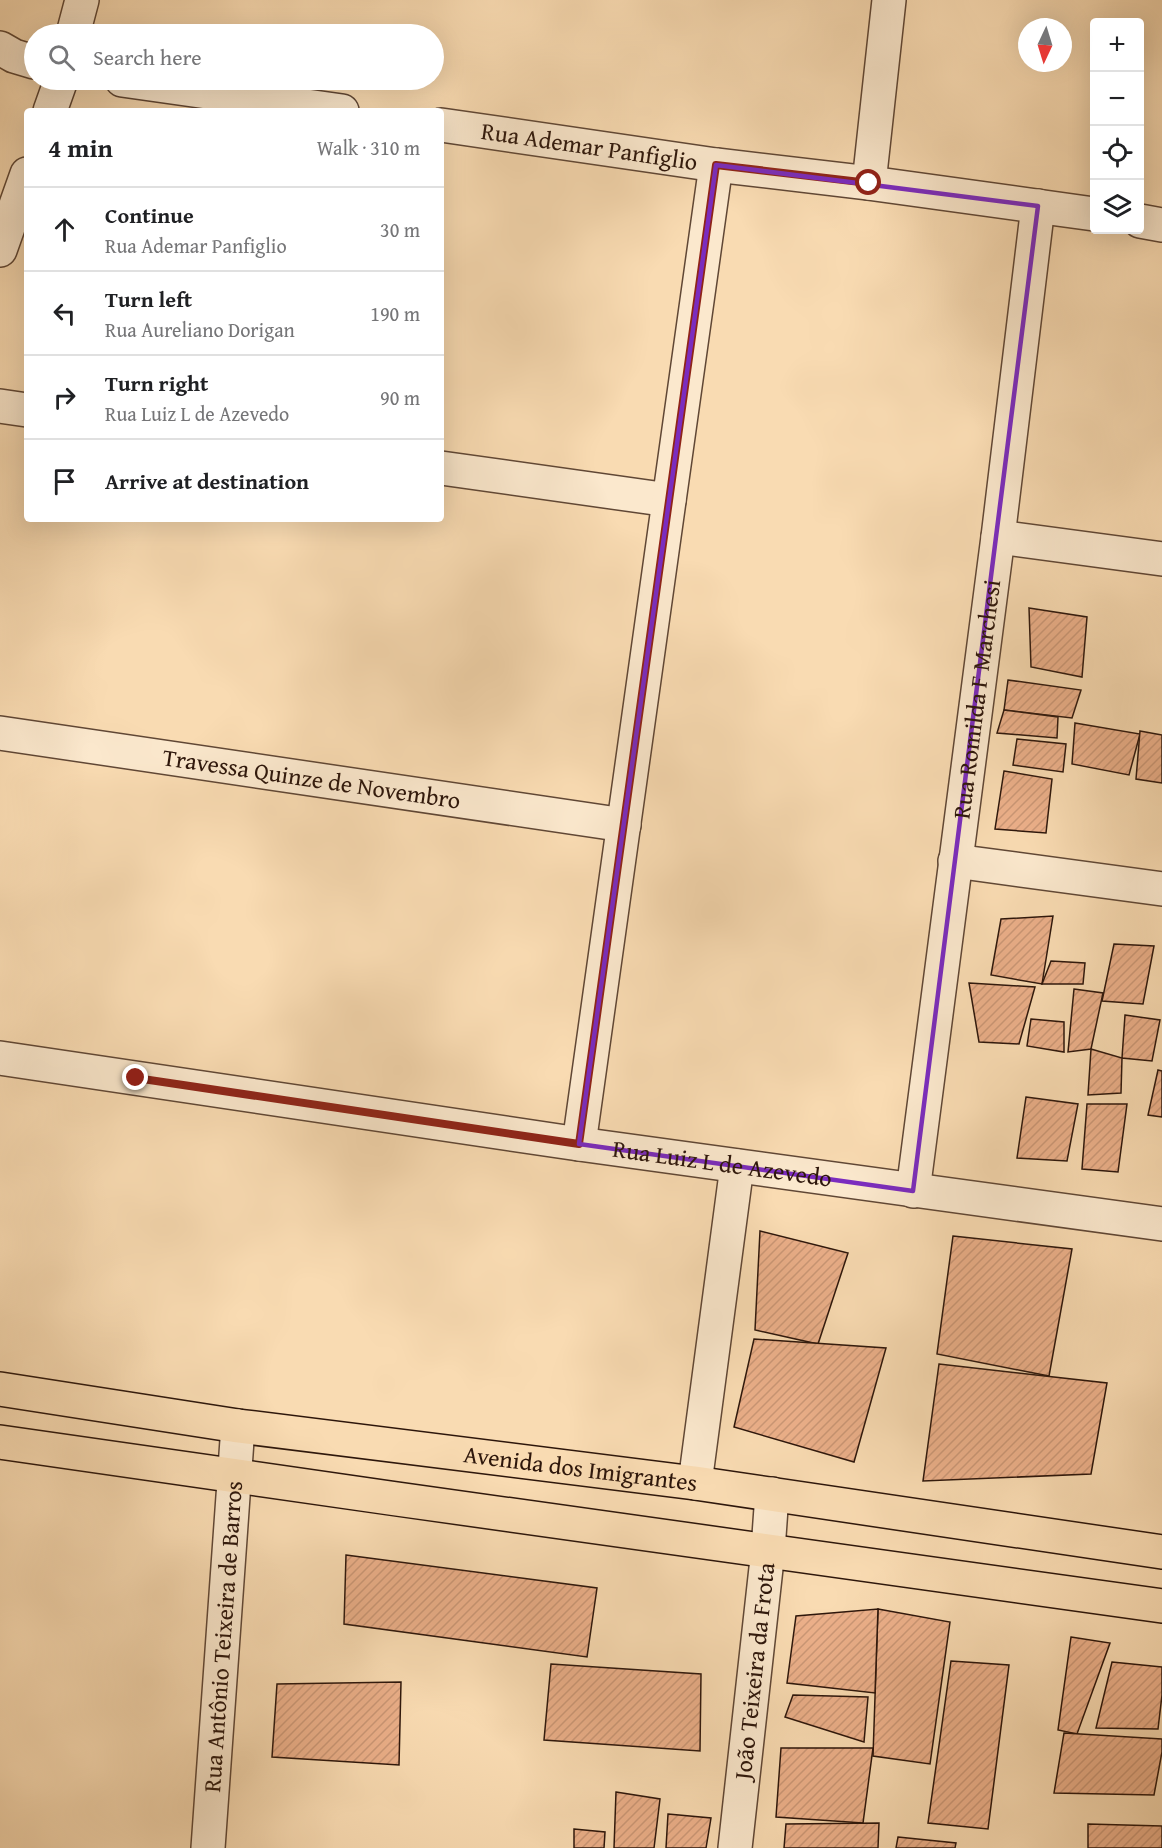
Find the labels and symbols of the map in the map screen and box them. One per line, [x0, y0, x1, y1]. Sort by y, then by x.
north arrow [1018, 18, 1072, 72]
street label: Rua Ademar Panfiglio [479, 113, 700, 179]
route start [855, 169, 881, 195]
street label: Rua Romilda F Marchesi [944, 577, 1009, 821]
street label: Travessa Quinze de Novembro [160, 739, 463, 818]
route end [122, 1064, 148, 1090]
street label: Rua Luiz L de Azevedo [610, 1131, 834, 1196]
street label: Avenida dos Imigrantes [462, 1436, 699, 1500]
street label: Rua Antônio Teixeira de Barros [194, 1480, 251, 1793]
street label: João Teixeira da Frota [724, 1560, 784, 1784]

